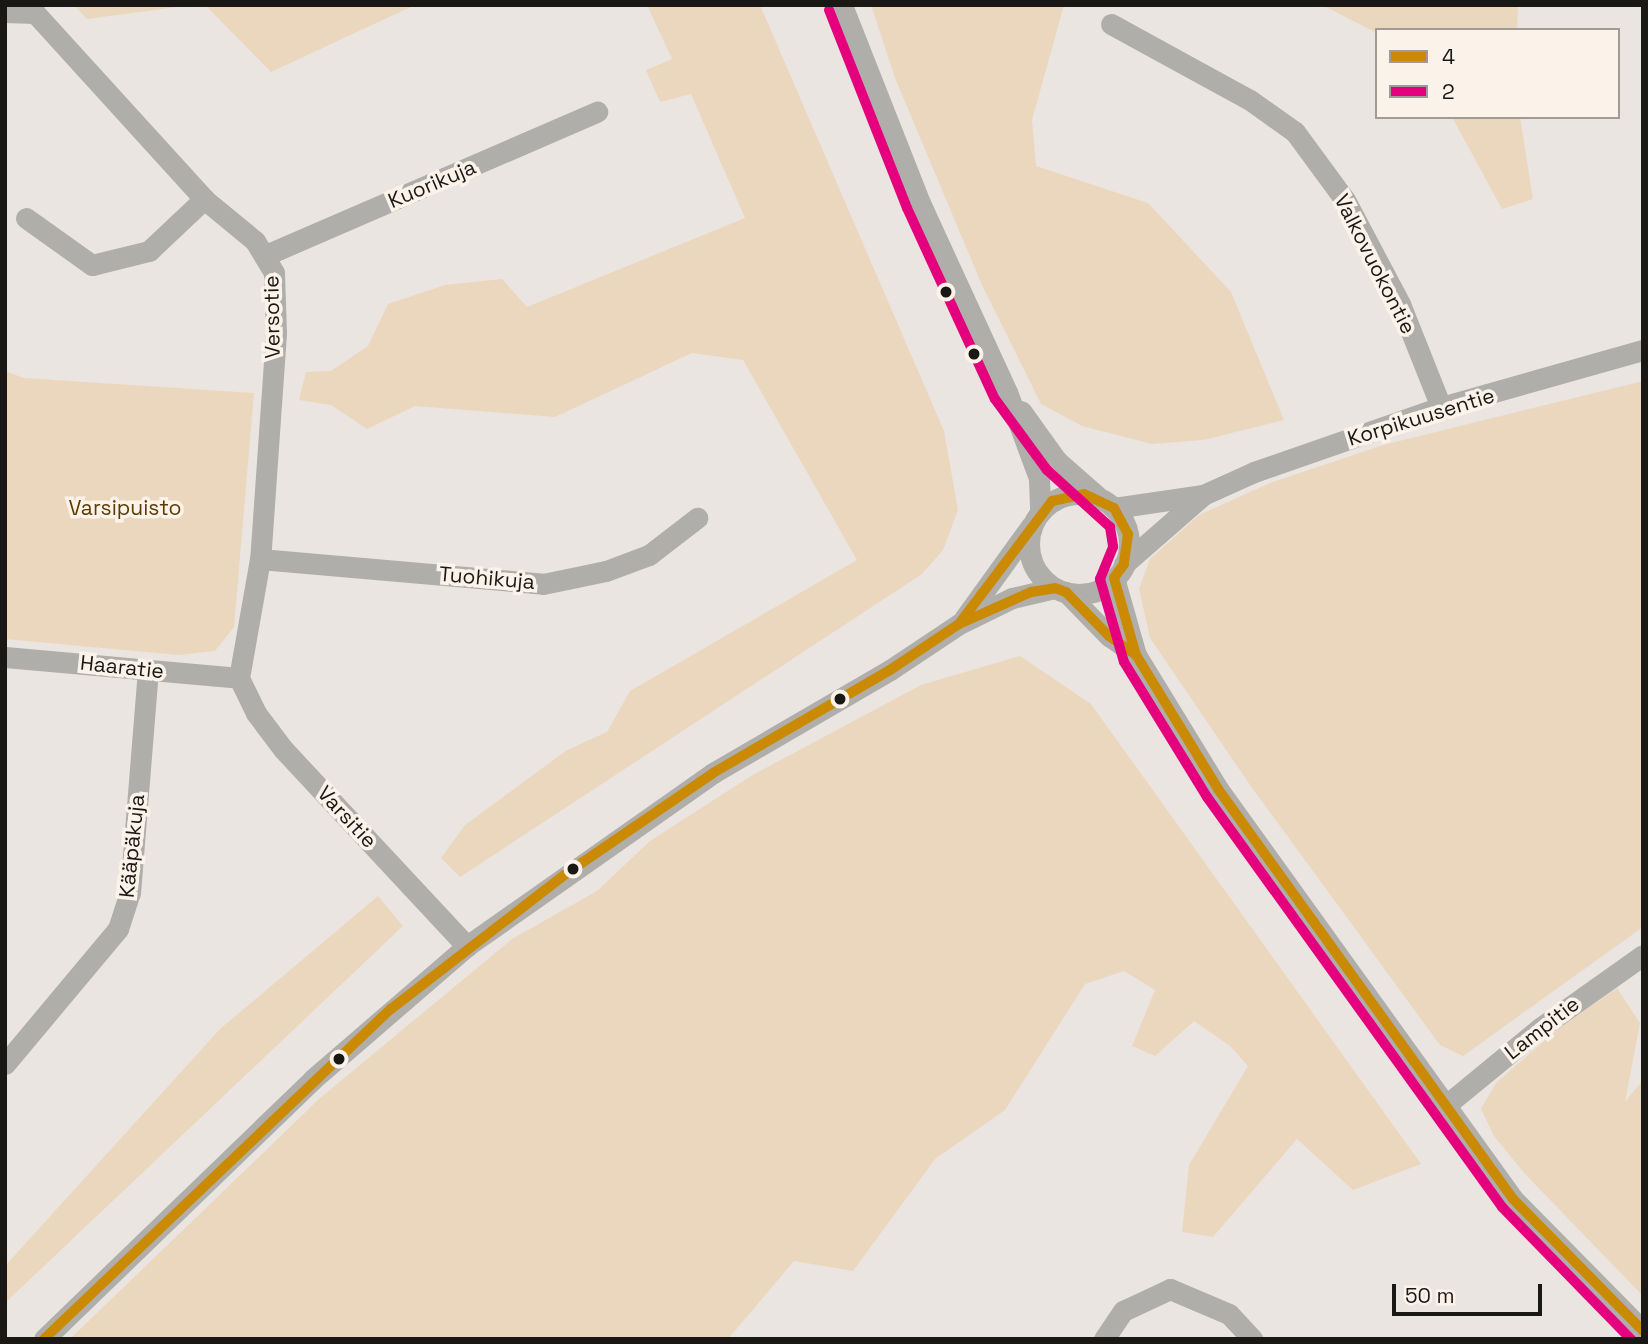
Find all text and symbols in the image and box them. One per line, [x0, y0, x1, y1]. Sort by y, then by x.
legend [1375, 28, 1620, 119]
text: 4 [1442, 43, 1455, 70]
text: 2 [1442, 78, 1455, 105]
street label: Kuorikuja [384, 154, 480, 214]
street label: Valkovuokontie [1329, 190, 1421, 338]
street label: Versotie [259, 275, 285, 359]
unlabelled marker [939, 285, 953, 299]
unlabelled marker [967, 347, 981, 361]
street label: Korpikuusentie [1345, 383, 1497, 451]
park label: Varsipuisto [69, 495, 181, 521]
street label: Tuohikuja [438, 561, 536, 595]
street label: Haaratie [79, 650, 165, 684]
unlabelled marker [833, 692, 847, 706]
street label: Varsitie [312, 781, 382, 853]
street label: Kääpäkuja [114, 793, 150, 899]
unlabelled marker [566, 862, 580, 876]
street label: Lampitie [1500, 991, 1584, 1065]
unlabelled marker [332, 1052, 346, 1066]
scale bar [1396, 1270, 1546, 1314]
text: 50 m [1405, 1282, 1455, 1309]

